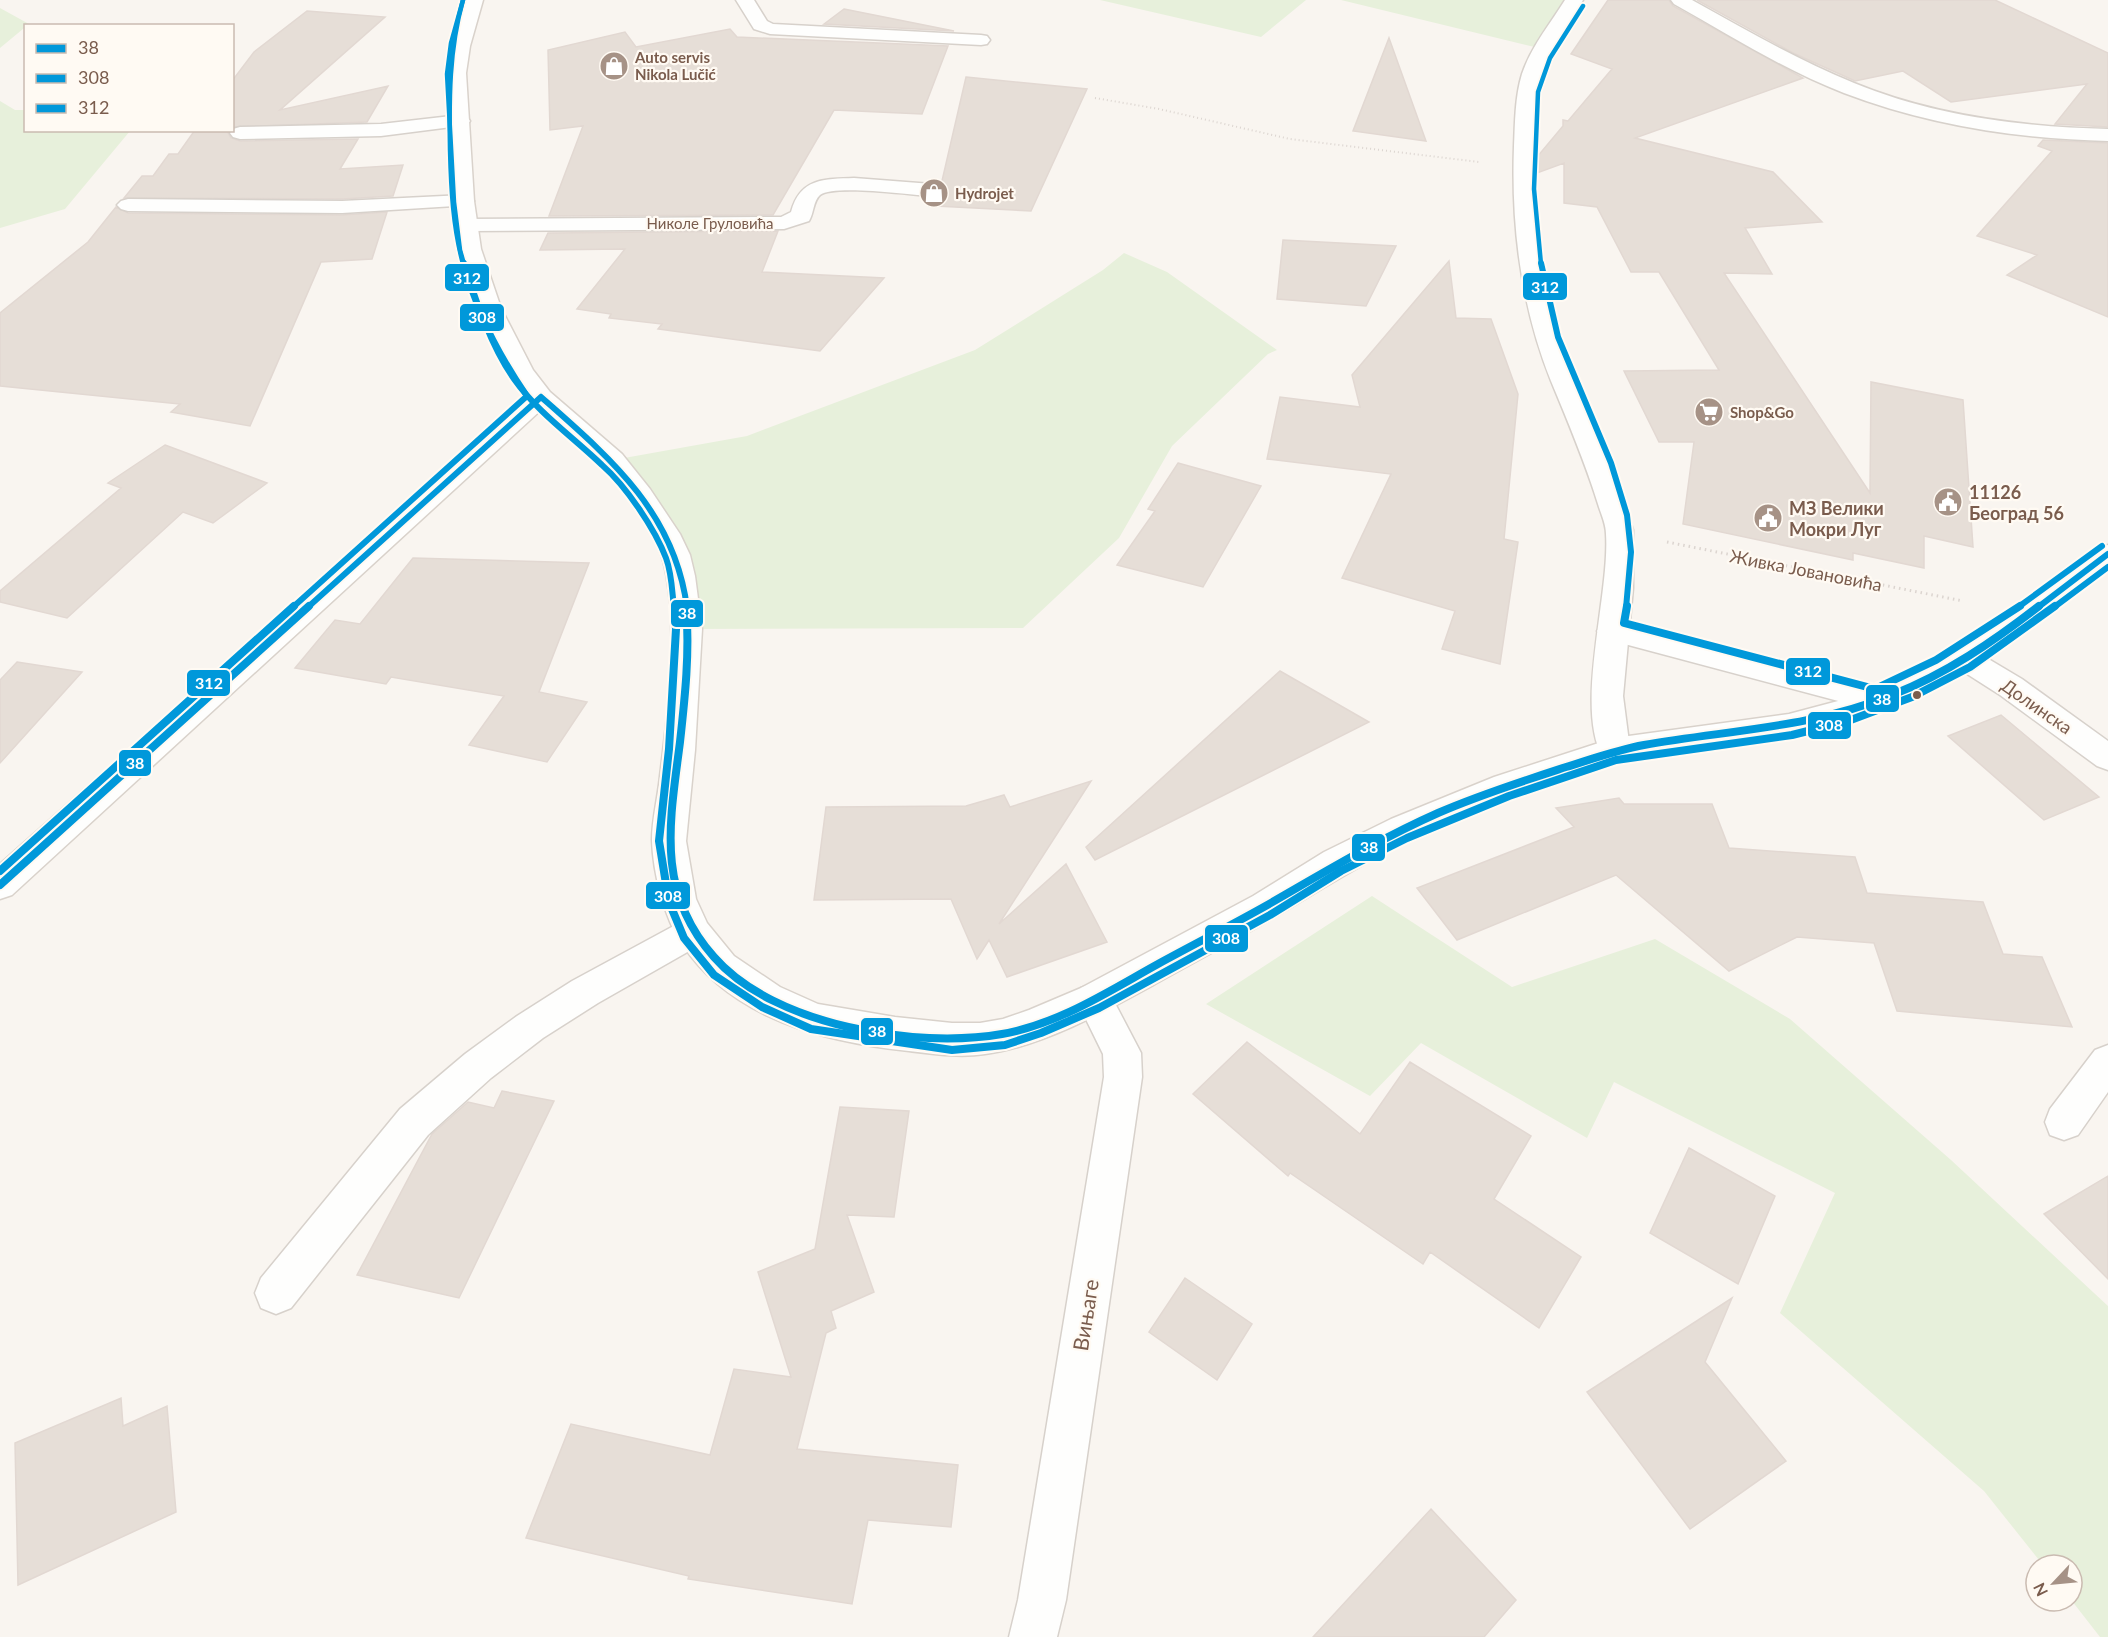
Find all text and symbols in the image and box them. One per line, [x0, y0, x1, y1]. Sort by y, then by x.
legend [24, 24, 234, 132]
text: 38 [78, 36, 99, 58]
place label: Auto servis Nikola Lučić [634, 48, 716, 83]
shop icon: Auto servis Nikola Lučić [598, 50, 630, 82]
text: 308 [78, 66, 109, 88]
text: 312 [78, 96, 109, 118]
shop icon: Hydrojet [918, 177, 950, 209]
place label: Hydrojet [955, 184, 1014, 202]
street label: Николе Груловића [647, 214, 774, 232]
line badge: 312 [444, 263, 490, 292]
text: 312 [453, 268, 481, 287]
line badge: 312 [1522, 272, 1568, 301]
text: 312 [1531, 277, 1559, 296]
line badge: 308 [459, 303, 505, 332]
text: 308 [468, 307, 496, 326]
supermarket icon: Shop&Go [1693, 396, 1725, 428]
place label: Shop&Go [1730, 403, 1794, 421]
place label: 11126 Београд 56 [1969, 481, 2064, 524]
public building icon: 11126 Београд 56 [1932, 486, 1964, 518]
place label: МЗ Велики Мокри Луг [1789, 497, 1884, 540]
public building icon: МЗ Велики Мокри Луг [1752, 502, 1784, 534]
street label: Живка Јовановића [1728, 544, 1884, 596]
line badge: 38 [670, 599, 704, 628]
text: 38 [678, 603, 696, 622]
line badge: 312 [1785, 657, 1831, 686]
text: 312 [1794, 661, 1822, 680]
line badge: 312 [186, 669, 231, 697]
text: 312 [195, 673, 223, 692]
street label: Долинска [1997, 674, 2077, 738]
line badge: 38 [1865, 684, 1900, 713]
text: 38 [1873, 689, 1891, 708]
unlabelled marker [1911, 689, 1923, 701]
line badge: 308 [1807, 711, 1852, 740]
text: 308 [1815, 715, 1843, 734]
line badge: 38 [118, 749, 152, 777]
text: 38 [126, 753, 144, 772]
line badge: 38 [1351, 833, 1386, 862]
text: 38 [1360, 837, 1378, 856]
line badge: 308 [645, 881, 691, 910]
text: 308 [654, 886, 682, 905]
line badge: 308 [1204, 924, 1249, 953]
text: 308 [1212, 928, 1240, 947]
line badge: 38 [860, 1017, 894, 1046]
text: 38 [868, 1021, 886, 1040]
street label: Вињаге [1067, 1277, 1103, 1353]
north arrow [2024, 1553, 2084, 1613]
text: N [2029, 1580, 2051, 1599]

